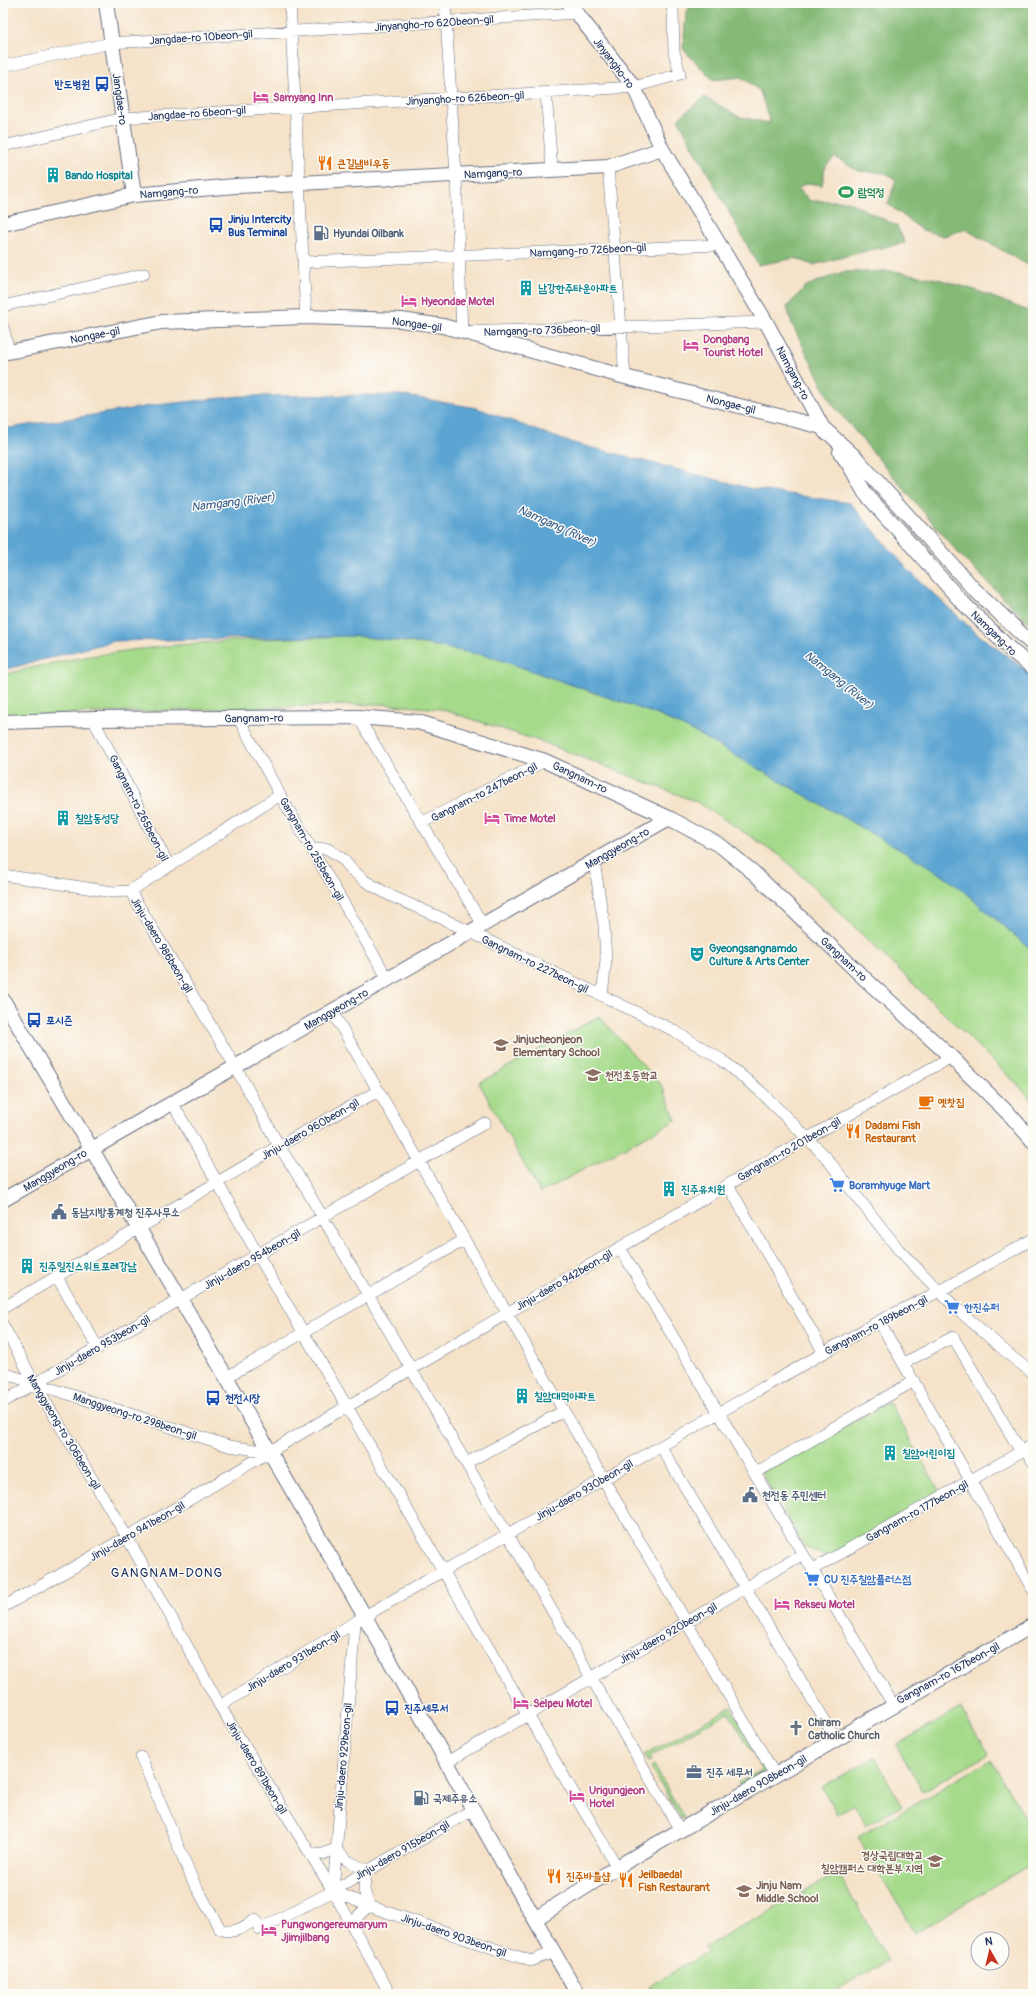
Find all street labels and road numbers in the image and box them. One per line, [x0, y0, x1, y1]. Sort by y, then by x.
street label: Jinyangho-ro 620beon-gil [374, 13, 494, 34]
street label: Jangdae-ro 10beon-gil [149, 27, 253, 48]
street label: Jinyangho-ro [590, 35, 637, 91]
street label: Jangdae-ro [109, 72, 130, 126]
street label: Jinyangho-ro 626beon-gil [405, 89, 525, 108]
street label: Jangdae-ro 6beon-gil [147, 104, 247, 123]
street label: Namgang-ro [463, 165, 523, 182]
street label: Namgang-ro [139, 183, 199, 202]
street label: Namgang-ro 726beon-gil [529, 241, 647, 260]
street label: Nongae-gil [391, 315, 443, 334]
street label: Namgang-ro 736beon-gil [483, 322, 601, 339]
street label: Nongae-gil [69, 324, 121, 347]
street label: Namgang-ro [773, 344, 812, 402]
street label: Nongae-gil [705, 392, 757, 417]
street label: Namgang-ro [968, 608, 1019, 658]
street label: Gangnam-ro [224, 711, 284, 726]
street label: Gangnam-ro 265beon-gil [106, 753, 171, 864]
street label: Gangnam-ro [550, 759, 609, 796]
street label: Gangnam-ro 247beon-gil [429, 760, 540, 825]
street label: Gangnam-ro 255beon-gil [277, 795, 347, 903]
street label: Manggyeong-ro [583, 825, 652, 872]
street label: Jinju-daero 986beon-gil [128, 895, 195, 995]
street label: Gangnam-ro 227beon-gil [479, 933, 590, 996]
street label: Gangnam-ro [818, 934, 870, 984]
street label: Manggyeong-ro [302, 986, 371, 1033]
street label: Jinju-daero 960beon-gil [259, 1096, 362, 1163]
street label: Gangnam-ro 201beon-gil [735, 1114, 843, 1184]
street label: Manggyeong-ro [21, 1146, 89, 1195]
street label: Jinju-daero 954beon-gil [202, 1226, 303, 1292]
street label: Jinju-daero 942beon-gil [514, 1247, 615, 1313]
street label: Gangnam-ro 189beon-gil [823, 1293, 930, 1358]
street label: Jinju-daero 953beon-gil [52, 1312, 153, 1378]
street label: Manggyeong-ro 306beon-gil [24, 1372, 103, 1492]
street label: Manggyeong-ro 298beon-gil [71, 1390, 198, 1443]
street label: Jinju-daero 930beon-gil [533, 1457, 635, 1524]
street label: Gangnam-ro 177beon-gil [864, 1478, 971, 1545]
street label: Jinju-daero 941beon-gil [87, 1499, 187, 1564]
street label: Jinju-daero 920beon-gil [617, 1600, 719, 1667]
street label: Jinju-daero 931beon-gil [244, 1628, 343, 1695]
street label: Gangnam-ro 167beon-gil [894, 1640, 1002, 1707]
street label: Jinju-daero 929beon-gil [332, 1702, 355, 1812]
street label: Jinju-daero 891beon-gil [223, 1718, 290, 1816]
street label: Jinju-daero 908beon-gil [707, 1752, 809, 1819]
street label: Jinju-daero 915beon-gil [353, 1818, 452, 1883]
street label: Jinju-daero 903beon-gil [399, 1911, 508, 1960]

